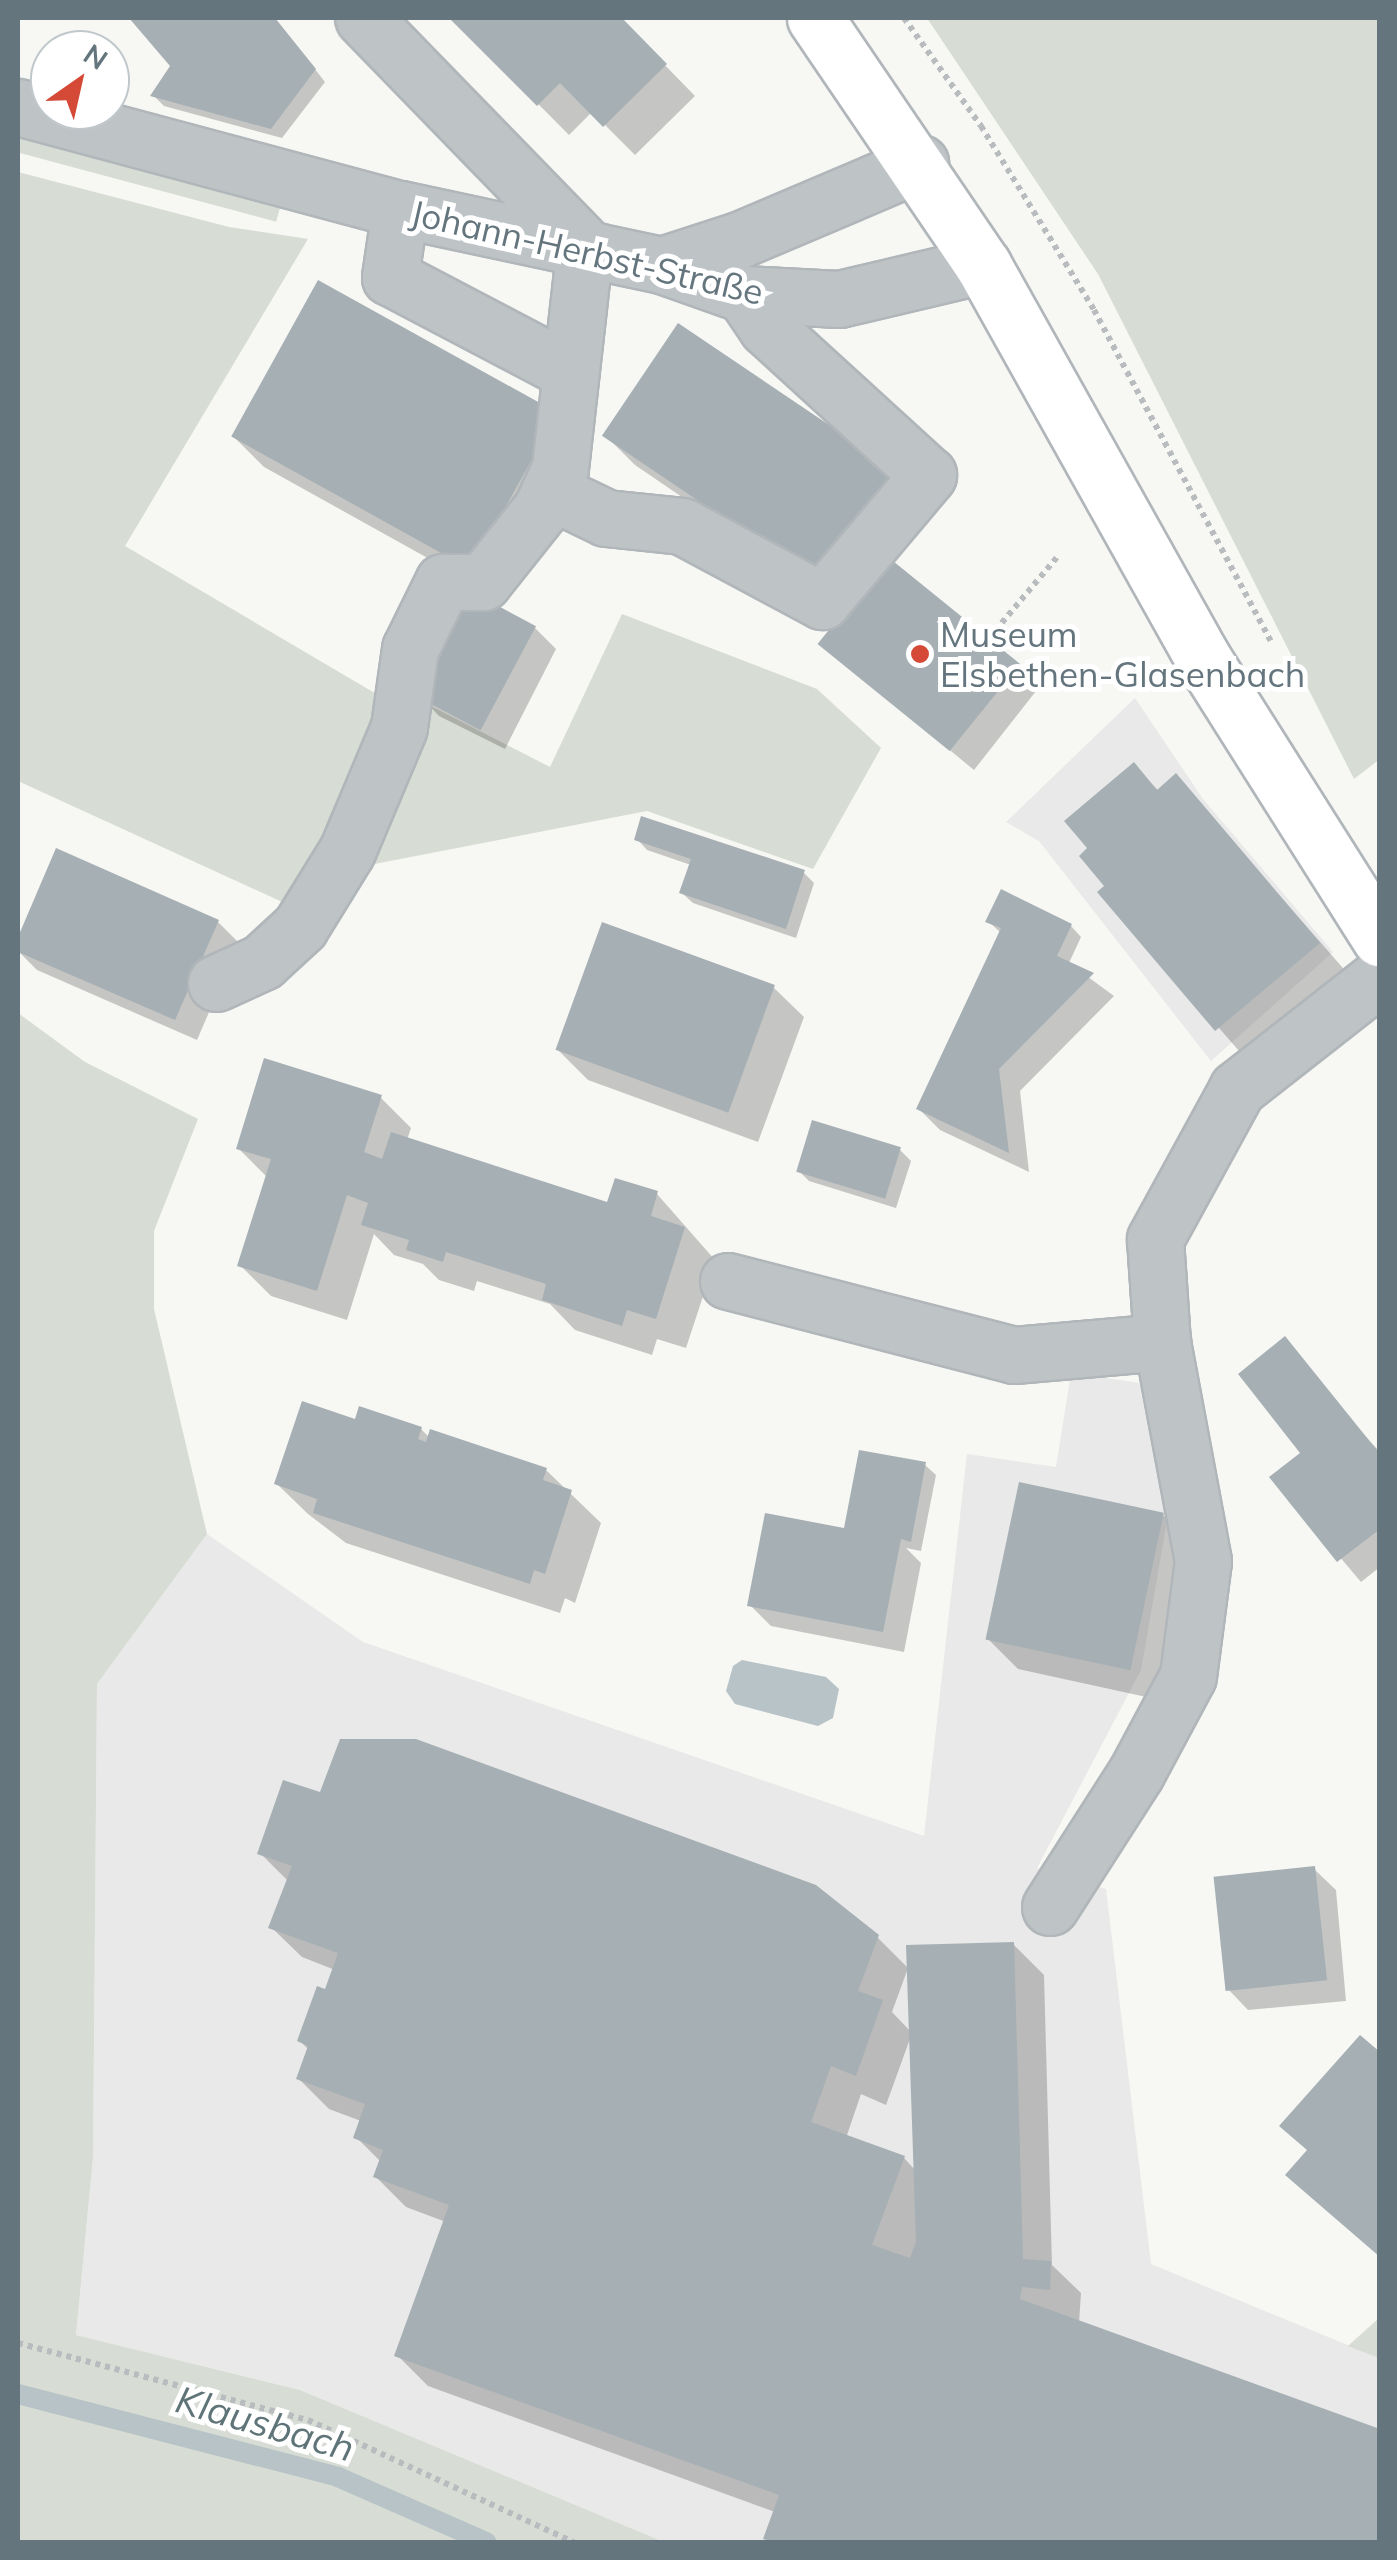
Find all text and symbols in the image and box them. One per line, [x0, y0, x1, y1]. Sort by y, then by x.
north arrow [30, 30, 130, 130]
text: N [77, 36, 114, 77]
street label: Johann-Herbst-Straße [407, 191, 767, 313]
place label: Museum Elsbethen-Glasenbach [940, 613, 1305, 695]
marker: Museum Elsbethen-Glasenbach [909, 643, 931, 665]
water label: Klausbach [171, 2377, 359, 2471]

